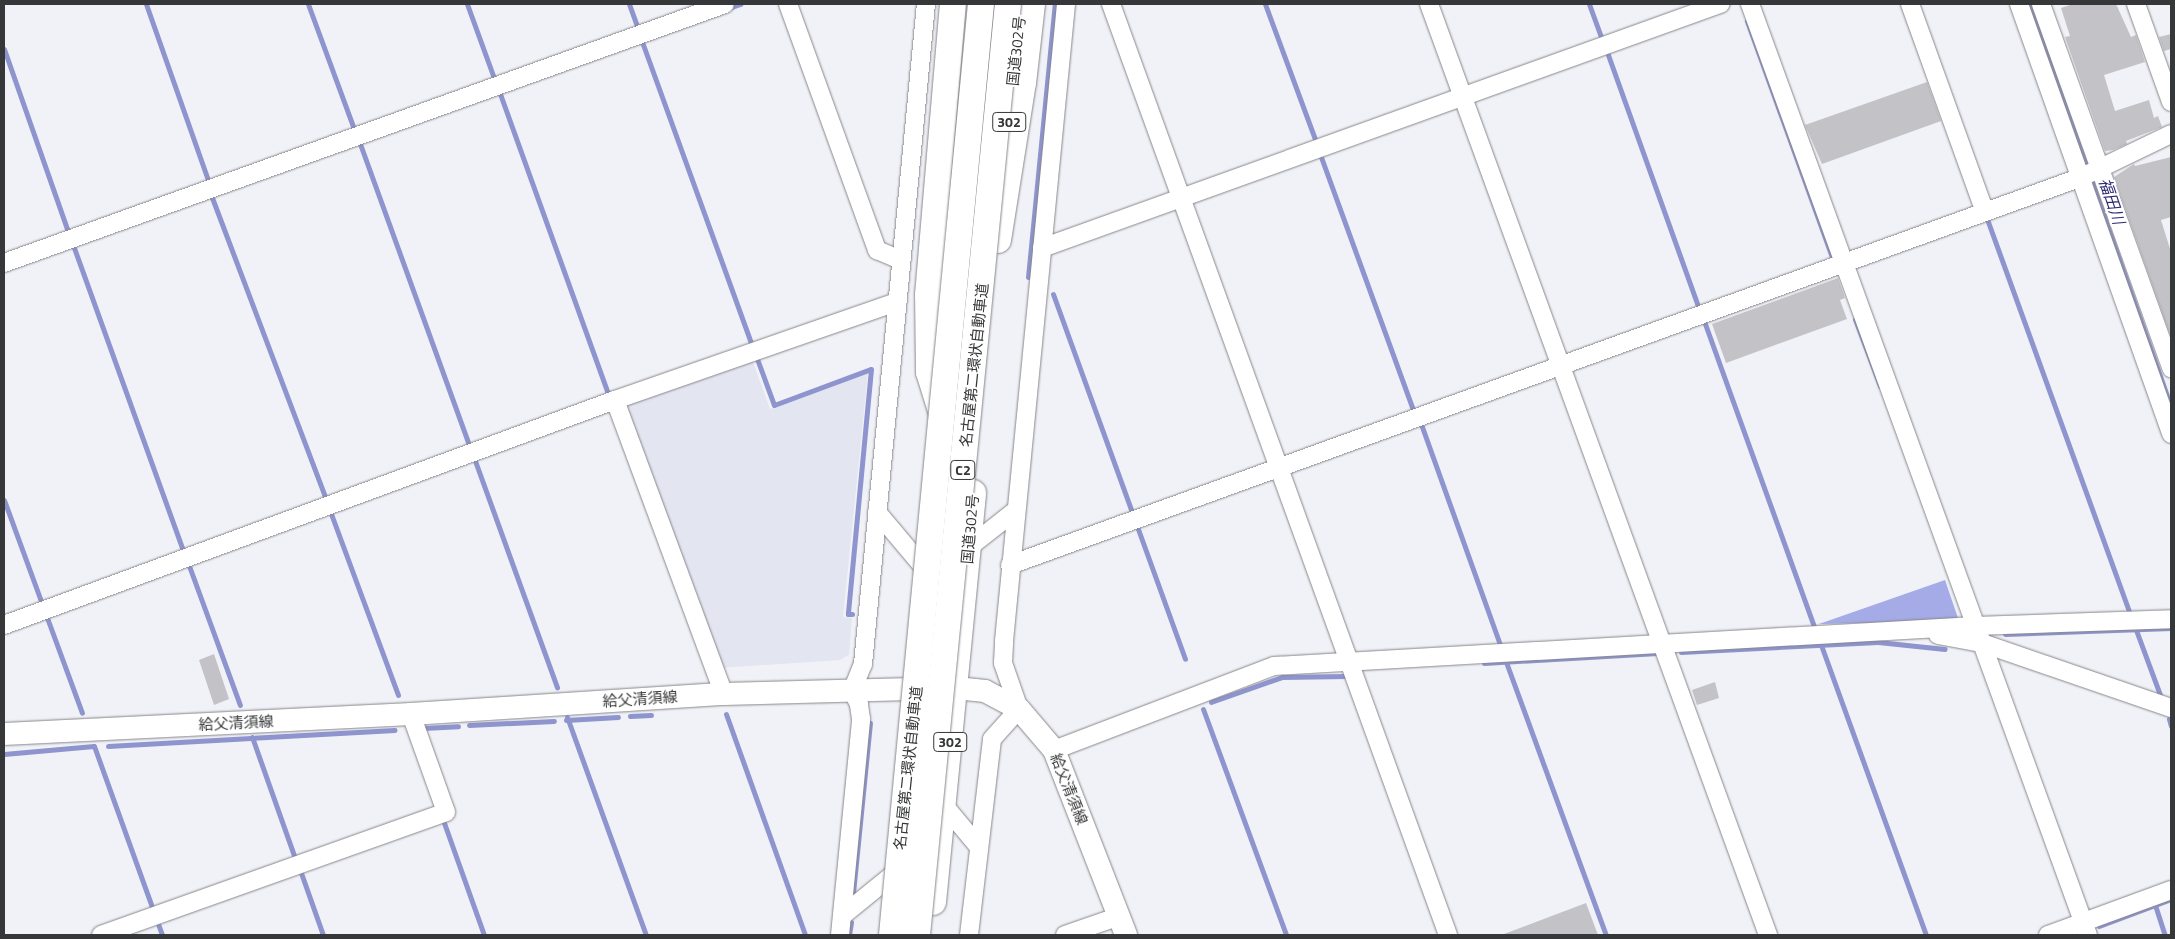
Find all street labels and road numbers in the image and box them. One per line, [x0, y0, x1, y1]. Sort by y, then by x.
street label: 国道302号 [1003, 15, 1029, 87]
road number: 302 [992, 110, 1026, 134]
street label: 名古屋第二環状自動車道 [956, 282, 992, 448]
road number: C2 [949, 458, 977, 482]
street label: 国道302号 [958, 493, 982, 565]
street label: 名古屋第二環状自動車道 [890, 685, 926, 851]
street label: 給父清須線 [602, 687, 678, 711]
street label: 給父清須線 [198, 712, 274, 734]
road number: 302 [932, 730, 968, 754]
street label: 給父清須線 [1047, 751, 1091, 827]

